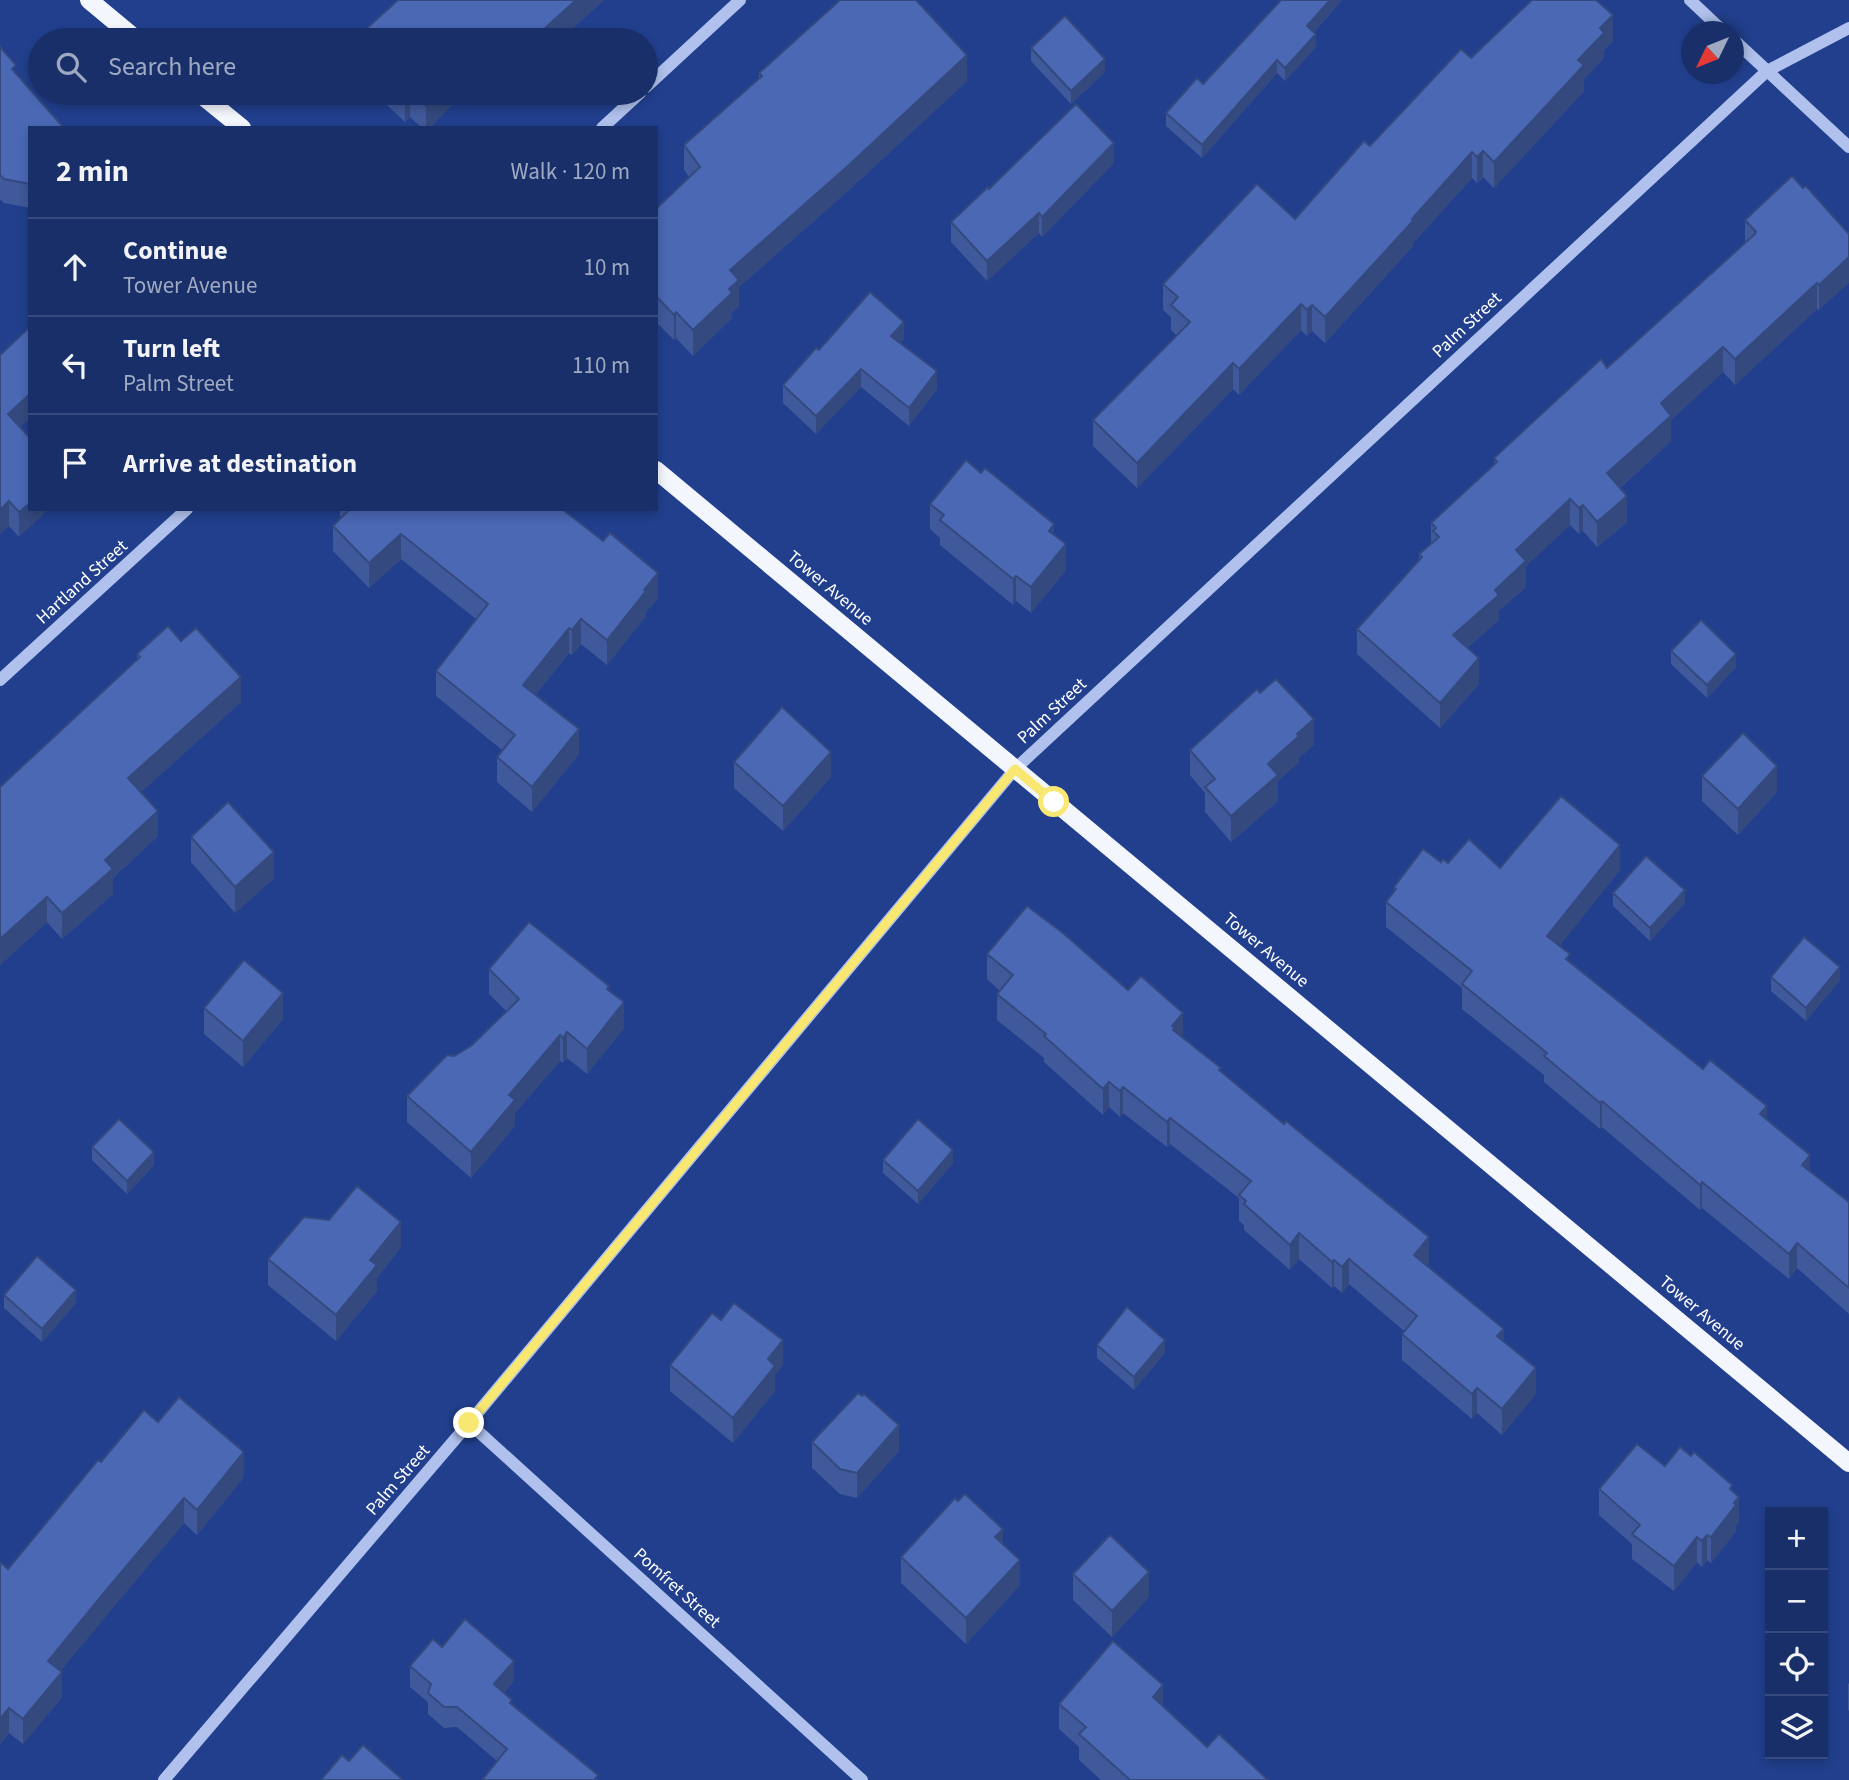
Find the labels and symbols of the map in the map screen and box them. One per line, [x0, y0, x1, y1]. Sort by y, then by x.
north arrow [1681, 21, 1744, 84]
street label: Palm Street [1427, 286, 1507, 364]
street label: Hartland Street [31, 534, 133, 630]
street label: Tower Avenue [782, 545, 878, 631]
street label: Palm Street [1012, 672, 1092, 750]
route start [1038, 786, 1069, 817]
street label: Tower Avenue [1218, 907, 1314, 993]
street label: Tower Avenue [1654, 1270, 1750, 1356]
route end [453, 1407, 484, 1438]
street label: Palm Street [360, 1439, 436, 1521]
street label: Pomfret Street [628, 1542, 726, 1634]

